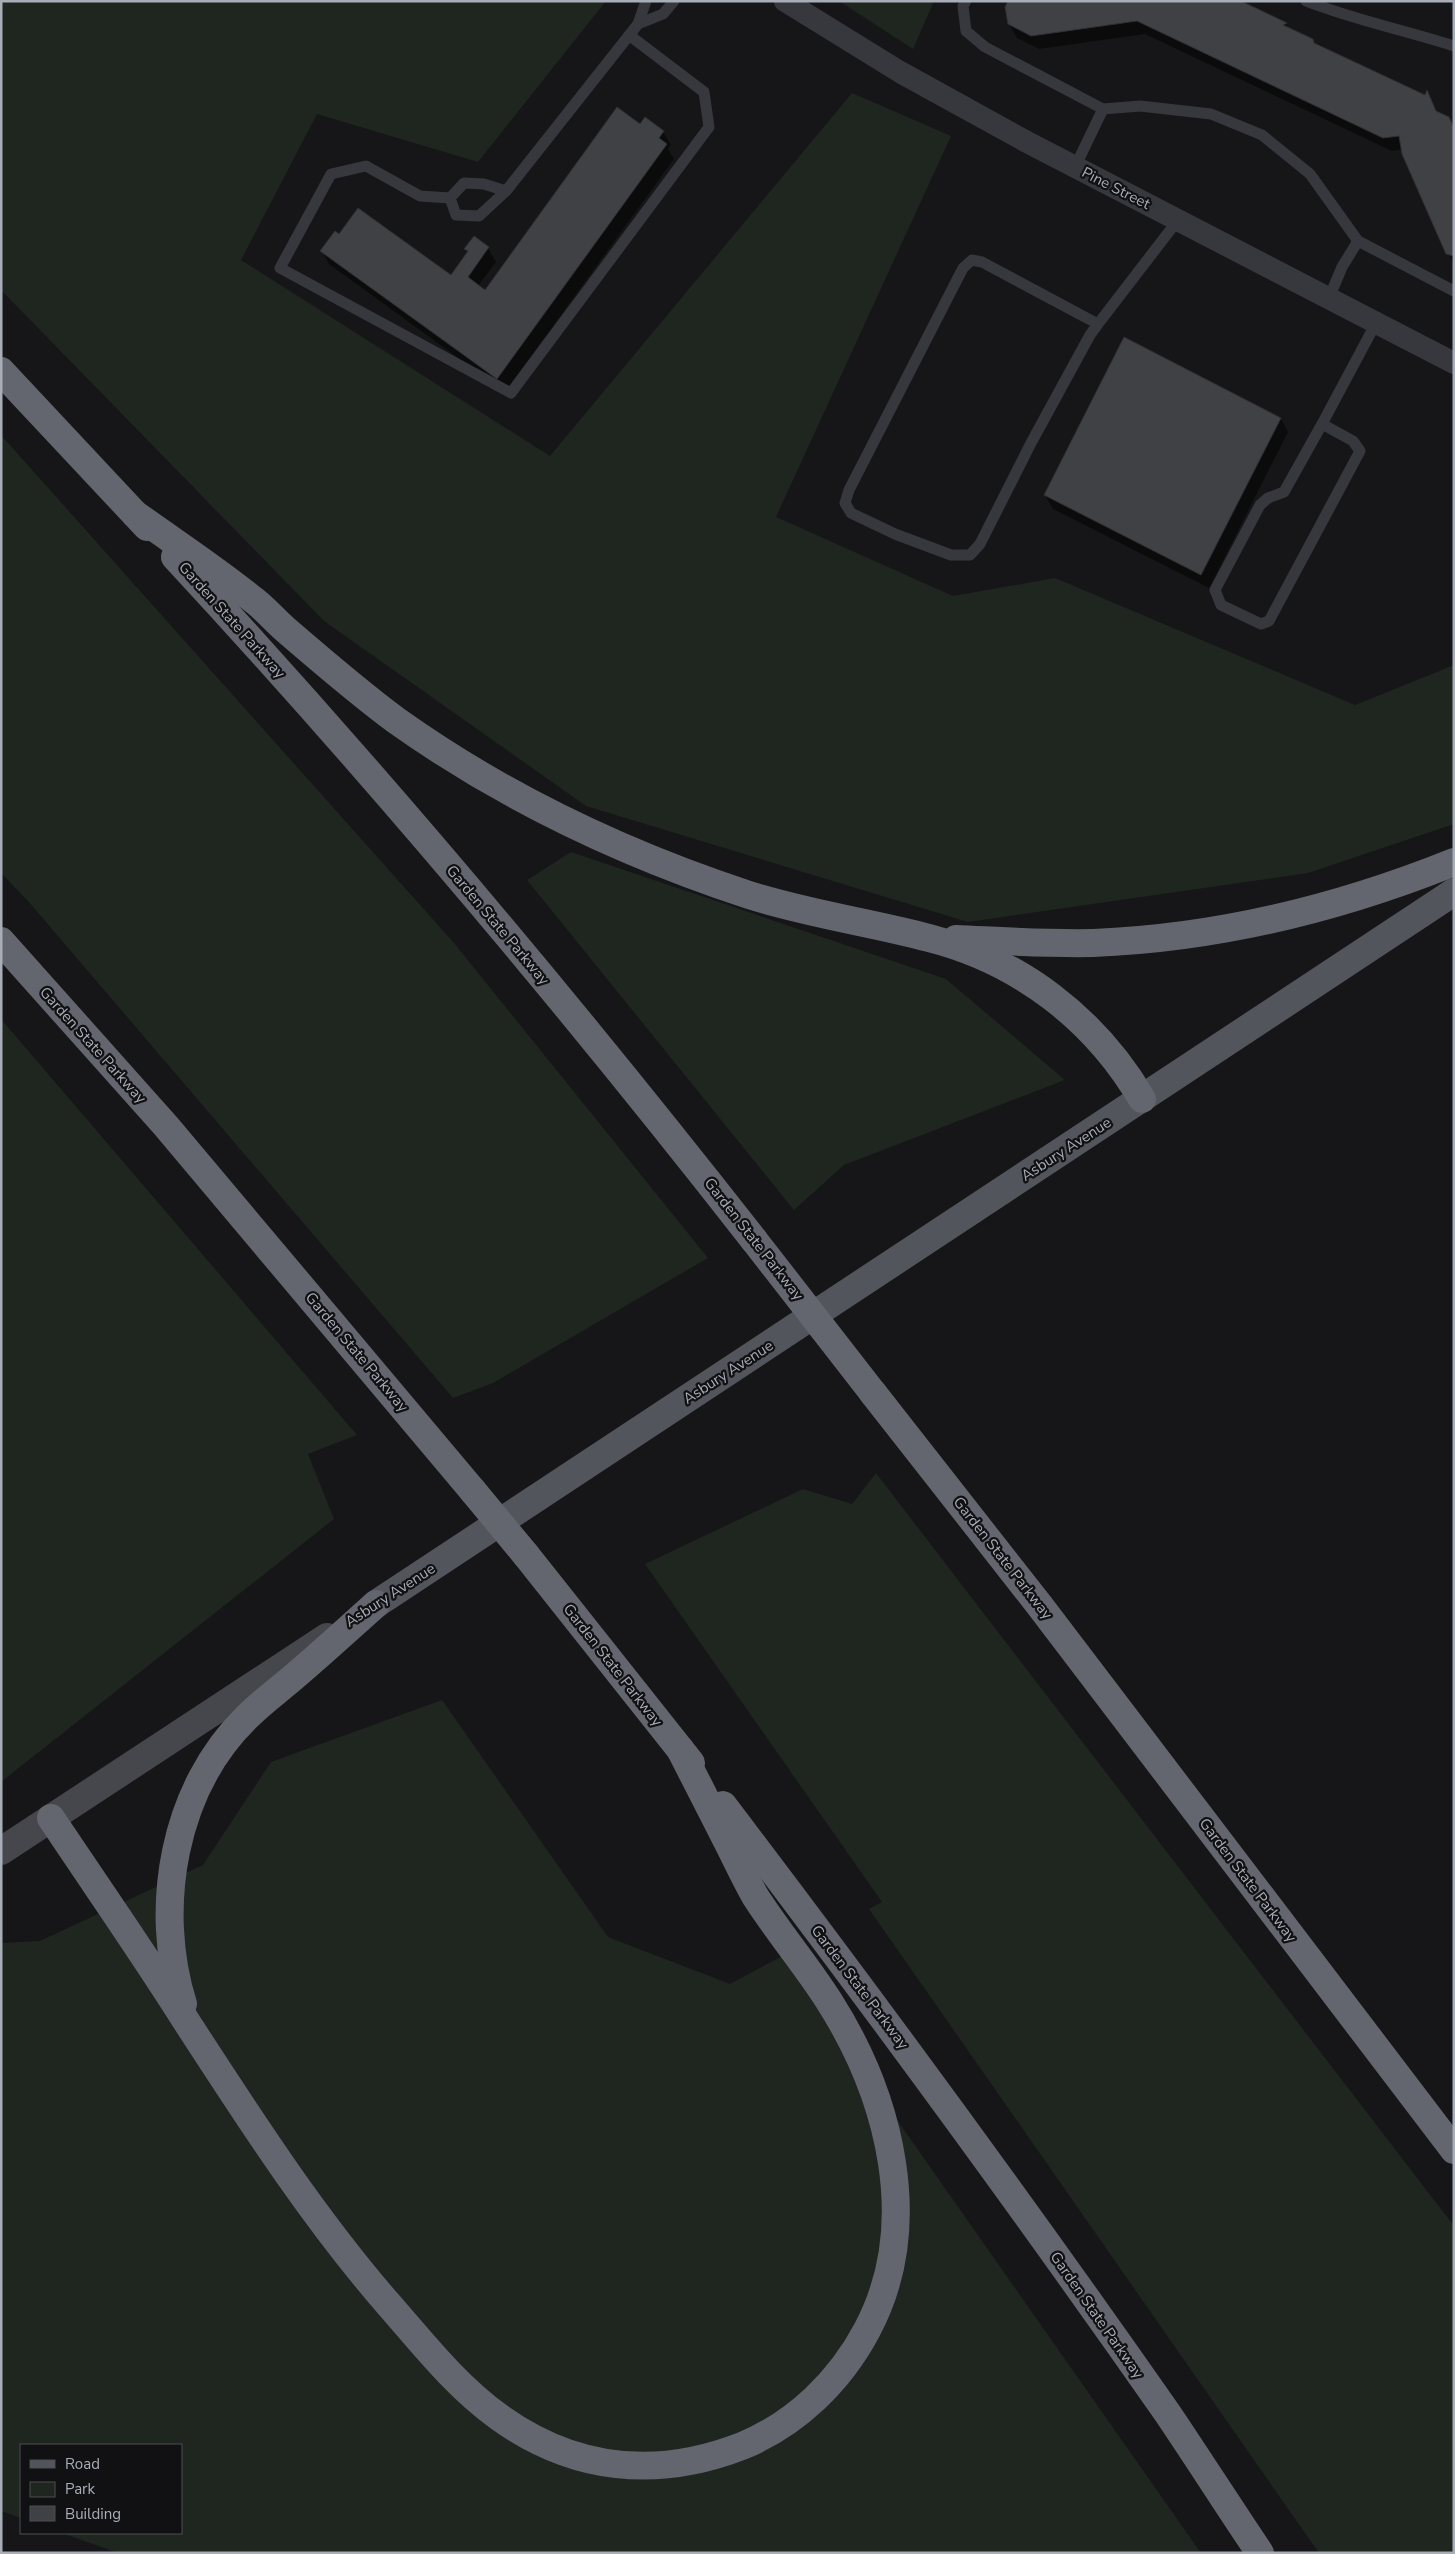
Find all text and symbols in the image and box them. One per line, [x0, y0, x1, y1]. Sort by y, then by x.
street label: Pine Street [1078, 162, 1154, 214]
street label: Garden State Parkway [174, 557, 290, 683]
street label: Garden State Parkway [442, 861, 554, 989]
street label: Garden State Parkway [35, 982, 151, 1108]
street label: Asbury Avenue [1017, 1112, 1115, 1186]
street label: Garden State Parkway [700, 1174, 808, 1305]
street label: Garden State Parkway [301, 1288, 413, 1416]
street label: Asbury Avenue [679, 1335, 777, 1409]
street label: Garden State Parkway [949, 1493, 1057, 1624]
street label: Asbury Avenue [341, 1558, 439, 1632]
street label: Garden State Parkway [559, 1600, 667, 1731]
street label: Garden State Parkway [1195, 1814, 1301, 1946]
street label: Garden State Parkway [807, 1921, 913, 2053]
street label: Garden State Parkway [1046, 2248, 1148, 2383]
legend [20, 2444, 182, 2534]
text: Road [65, 2454, 100, 2474]
text: Park [65, 2479, 95, 2499]
text: Building [65, 2504, 121, 2524]

